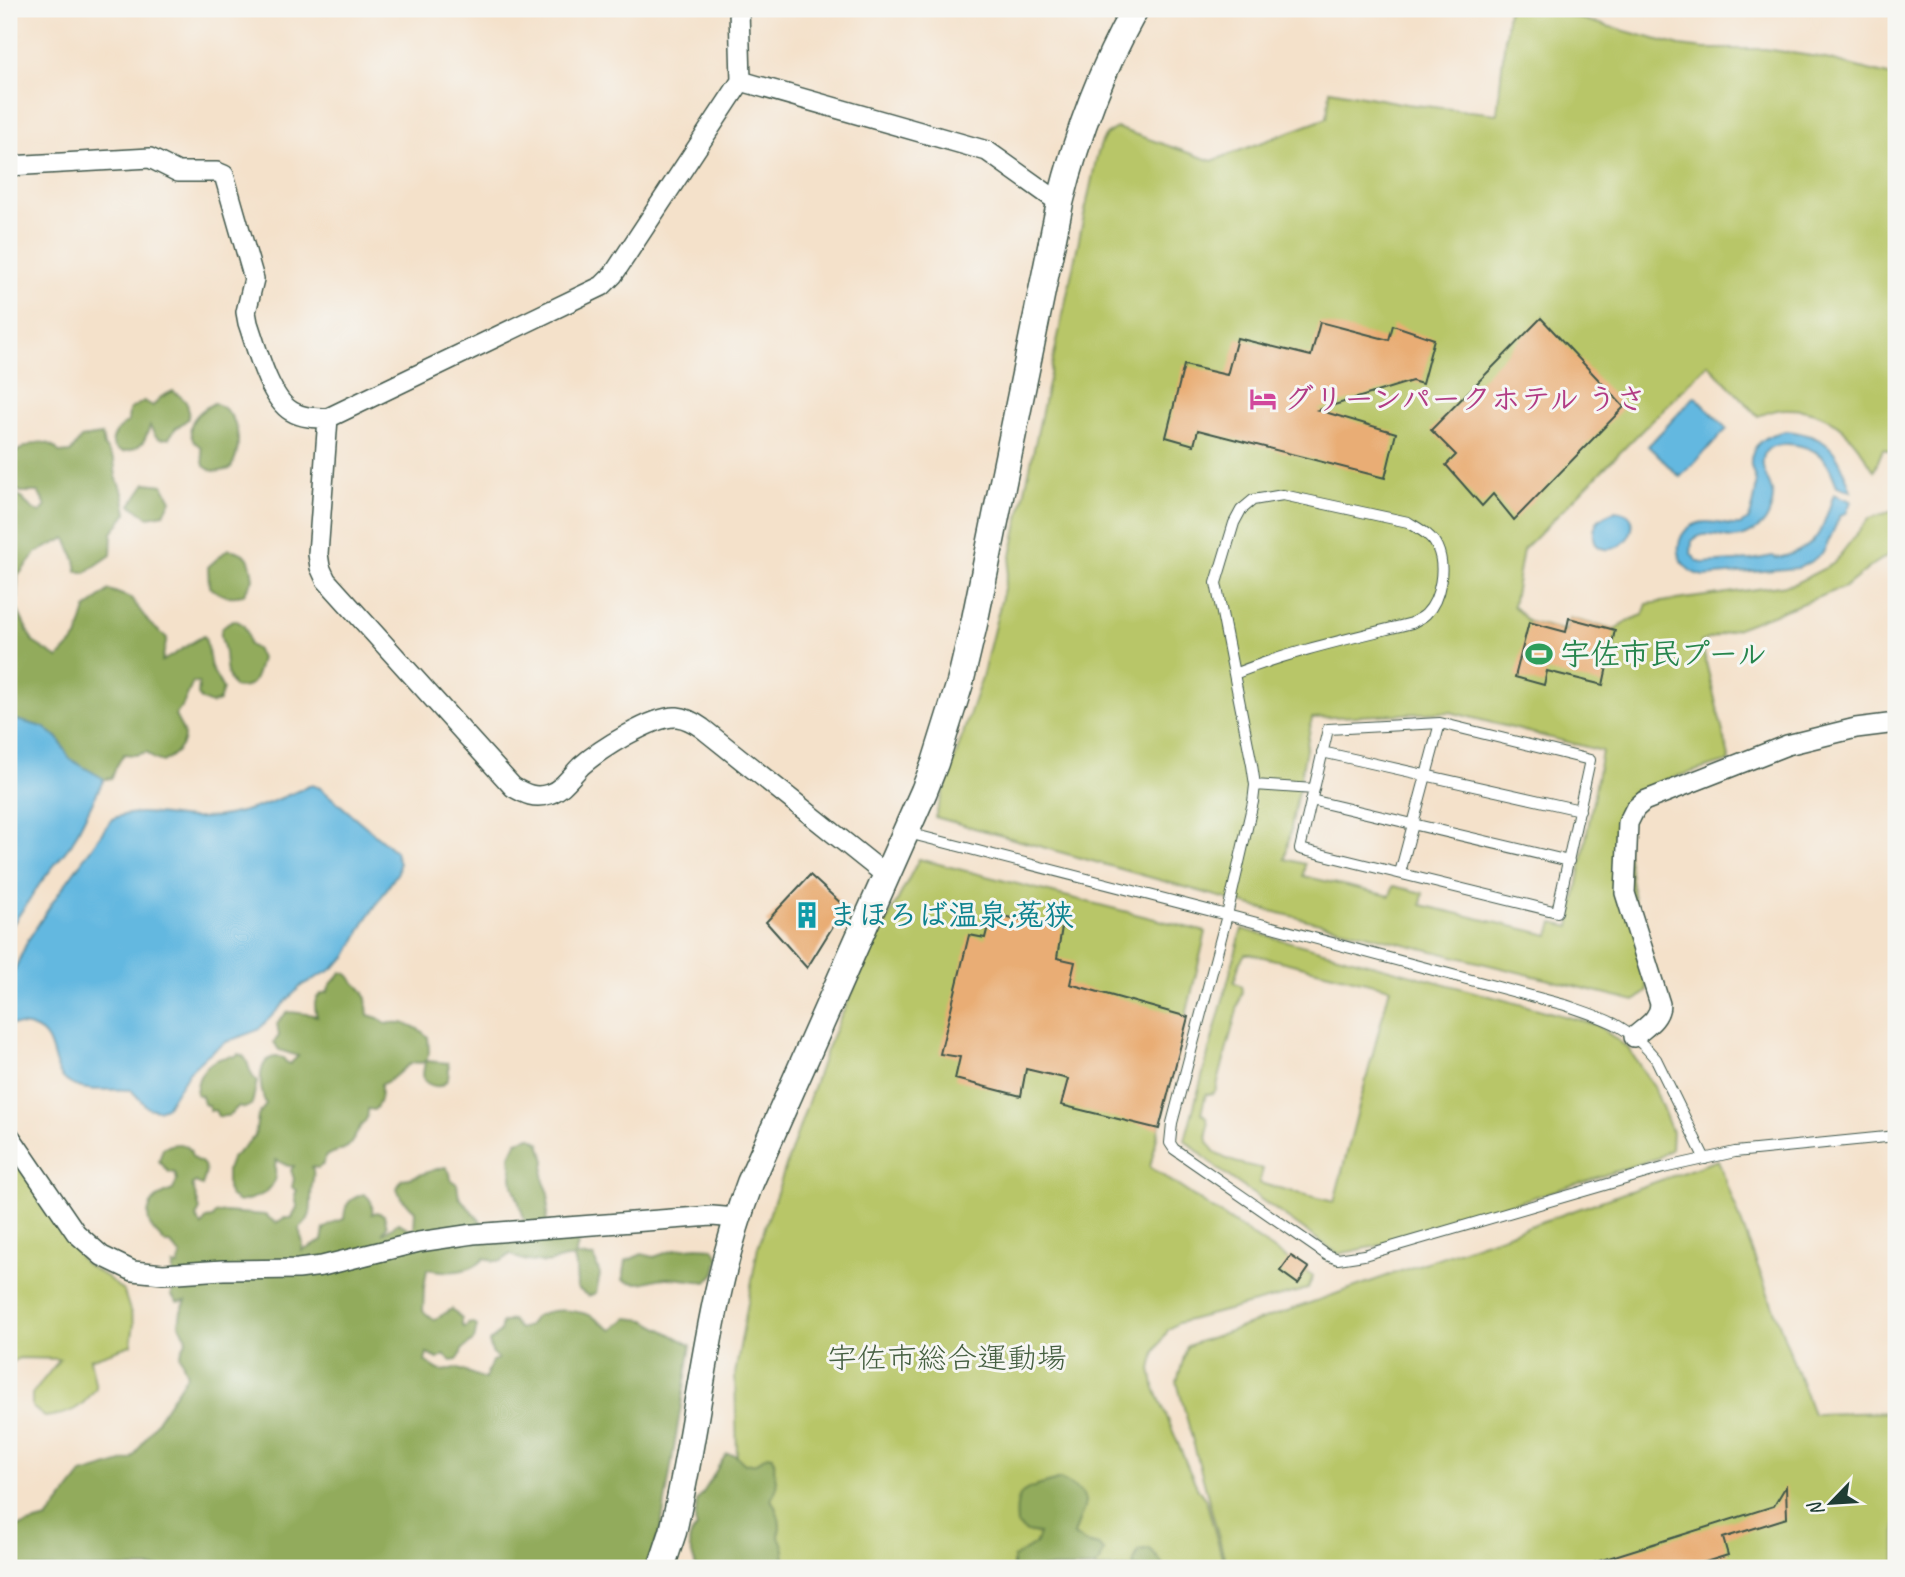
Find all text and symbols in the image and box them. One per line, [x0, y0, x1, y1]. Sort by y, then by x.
place label: グリーンパークホテル うさ [1284, 380, 1646, 418]
hotel icon: グリーンパークホテル うさ [1248, 384, 1278, 414]
place label: 宇佐市民プール [1560, 635, 1767, 673]
sports icon: 宇佐市民プール [1524, 639, 1554, 669]
place label: まほろば温泉;菟狭 [828, 896, 1074, 934]
building icon: まほろば温泉;菟狭 [792, 900, 822, 930]
park label: 宇佐市総合運動場 [827, 1339, 1067, 1377]
north arrow [1797, 1468, 1867, 1538]
text: N [1802, 1496, 1830, 1520]

